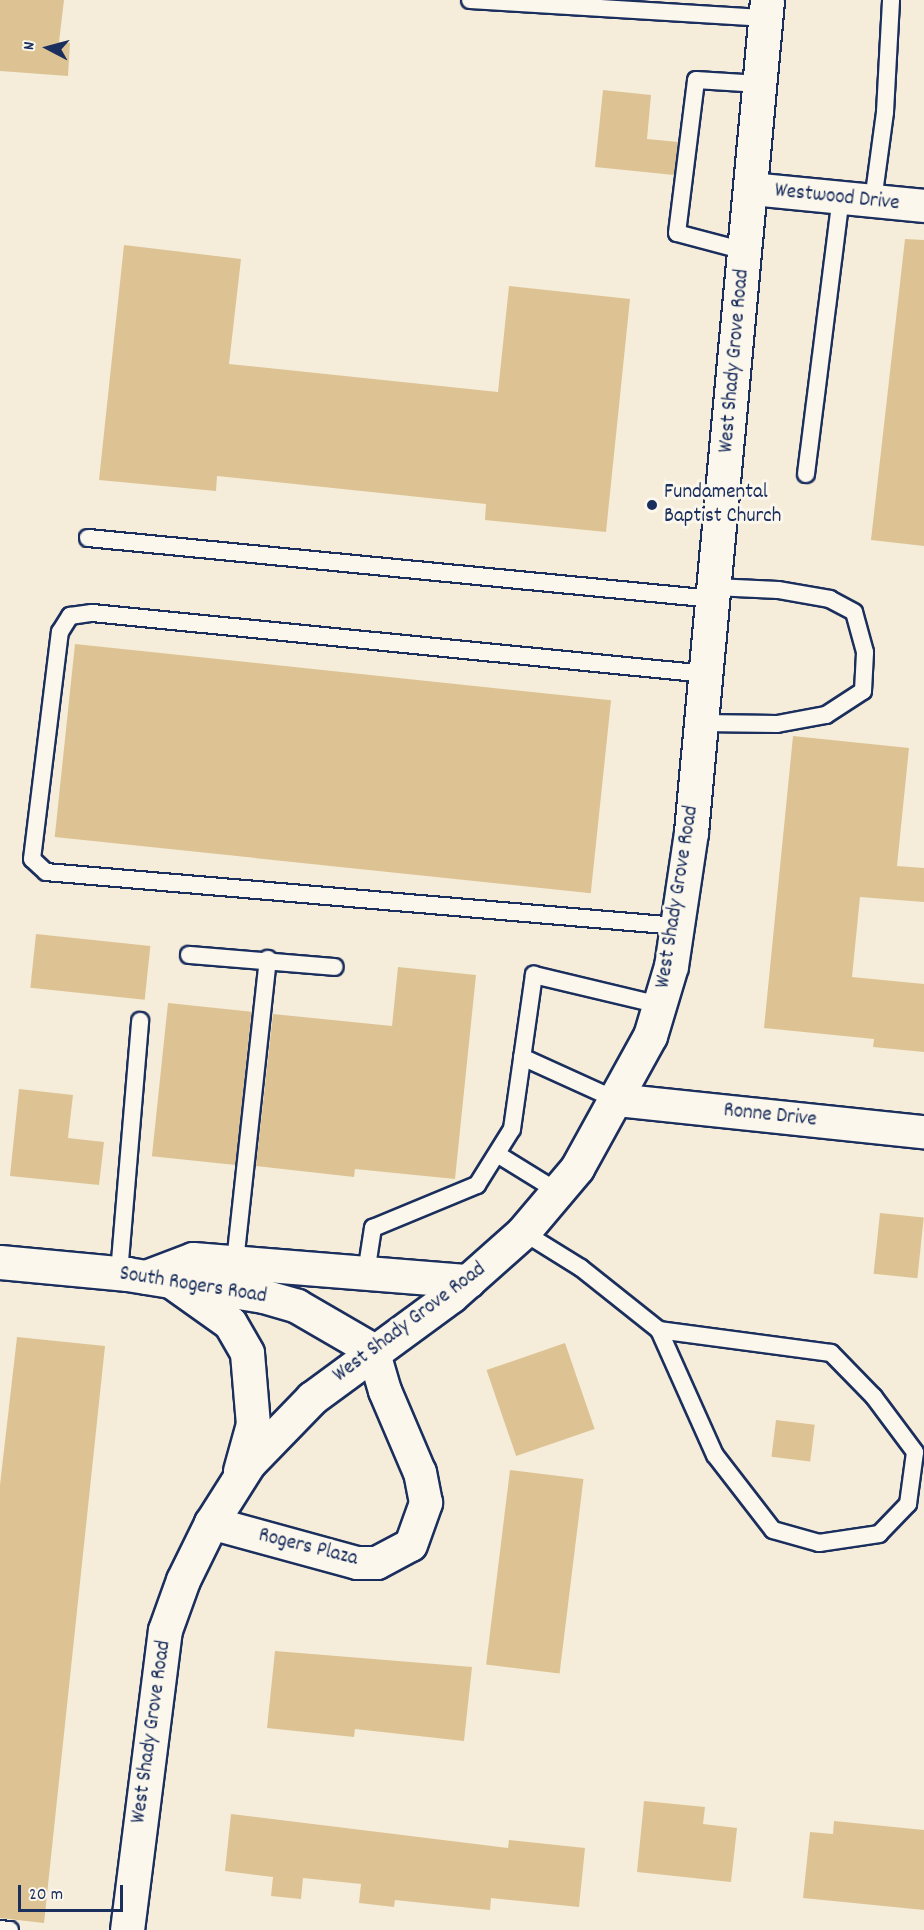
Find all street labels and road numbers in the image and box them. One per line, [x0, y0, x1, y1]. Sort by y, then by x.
street label: Westwood Drive [773, 179, 901, 217]
street label: West Shady Grove Road [714, 268, 756, 454]
street label: West Shady Grove Road [651, 804, 705, 990]
street label: Ronne Drive [722, 1099, 818, 1133]
street label: West Shady Grove Road [329, 1257, 491, 1389]
street label: South Rogers Road [118, 1262, 268, 1310]
street label: Rogers Plaza [256, 1523, 360, 1573]
street label: West Shady Grove Road [127, 1639, 177, 1825]

